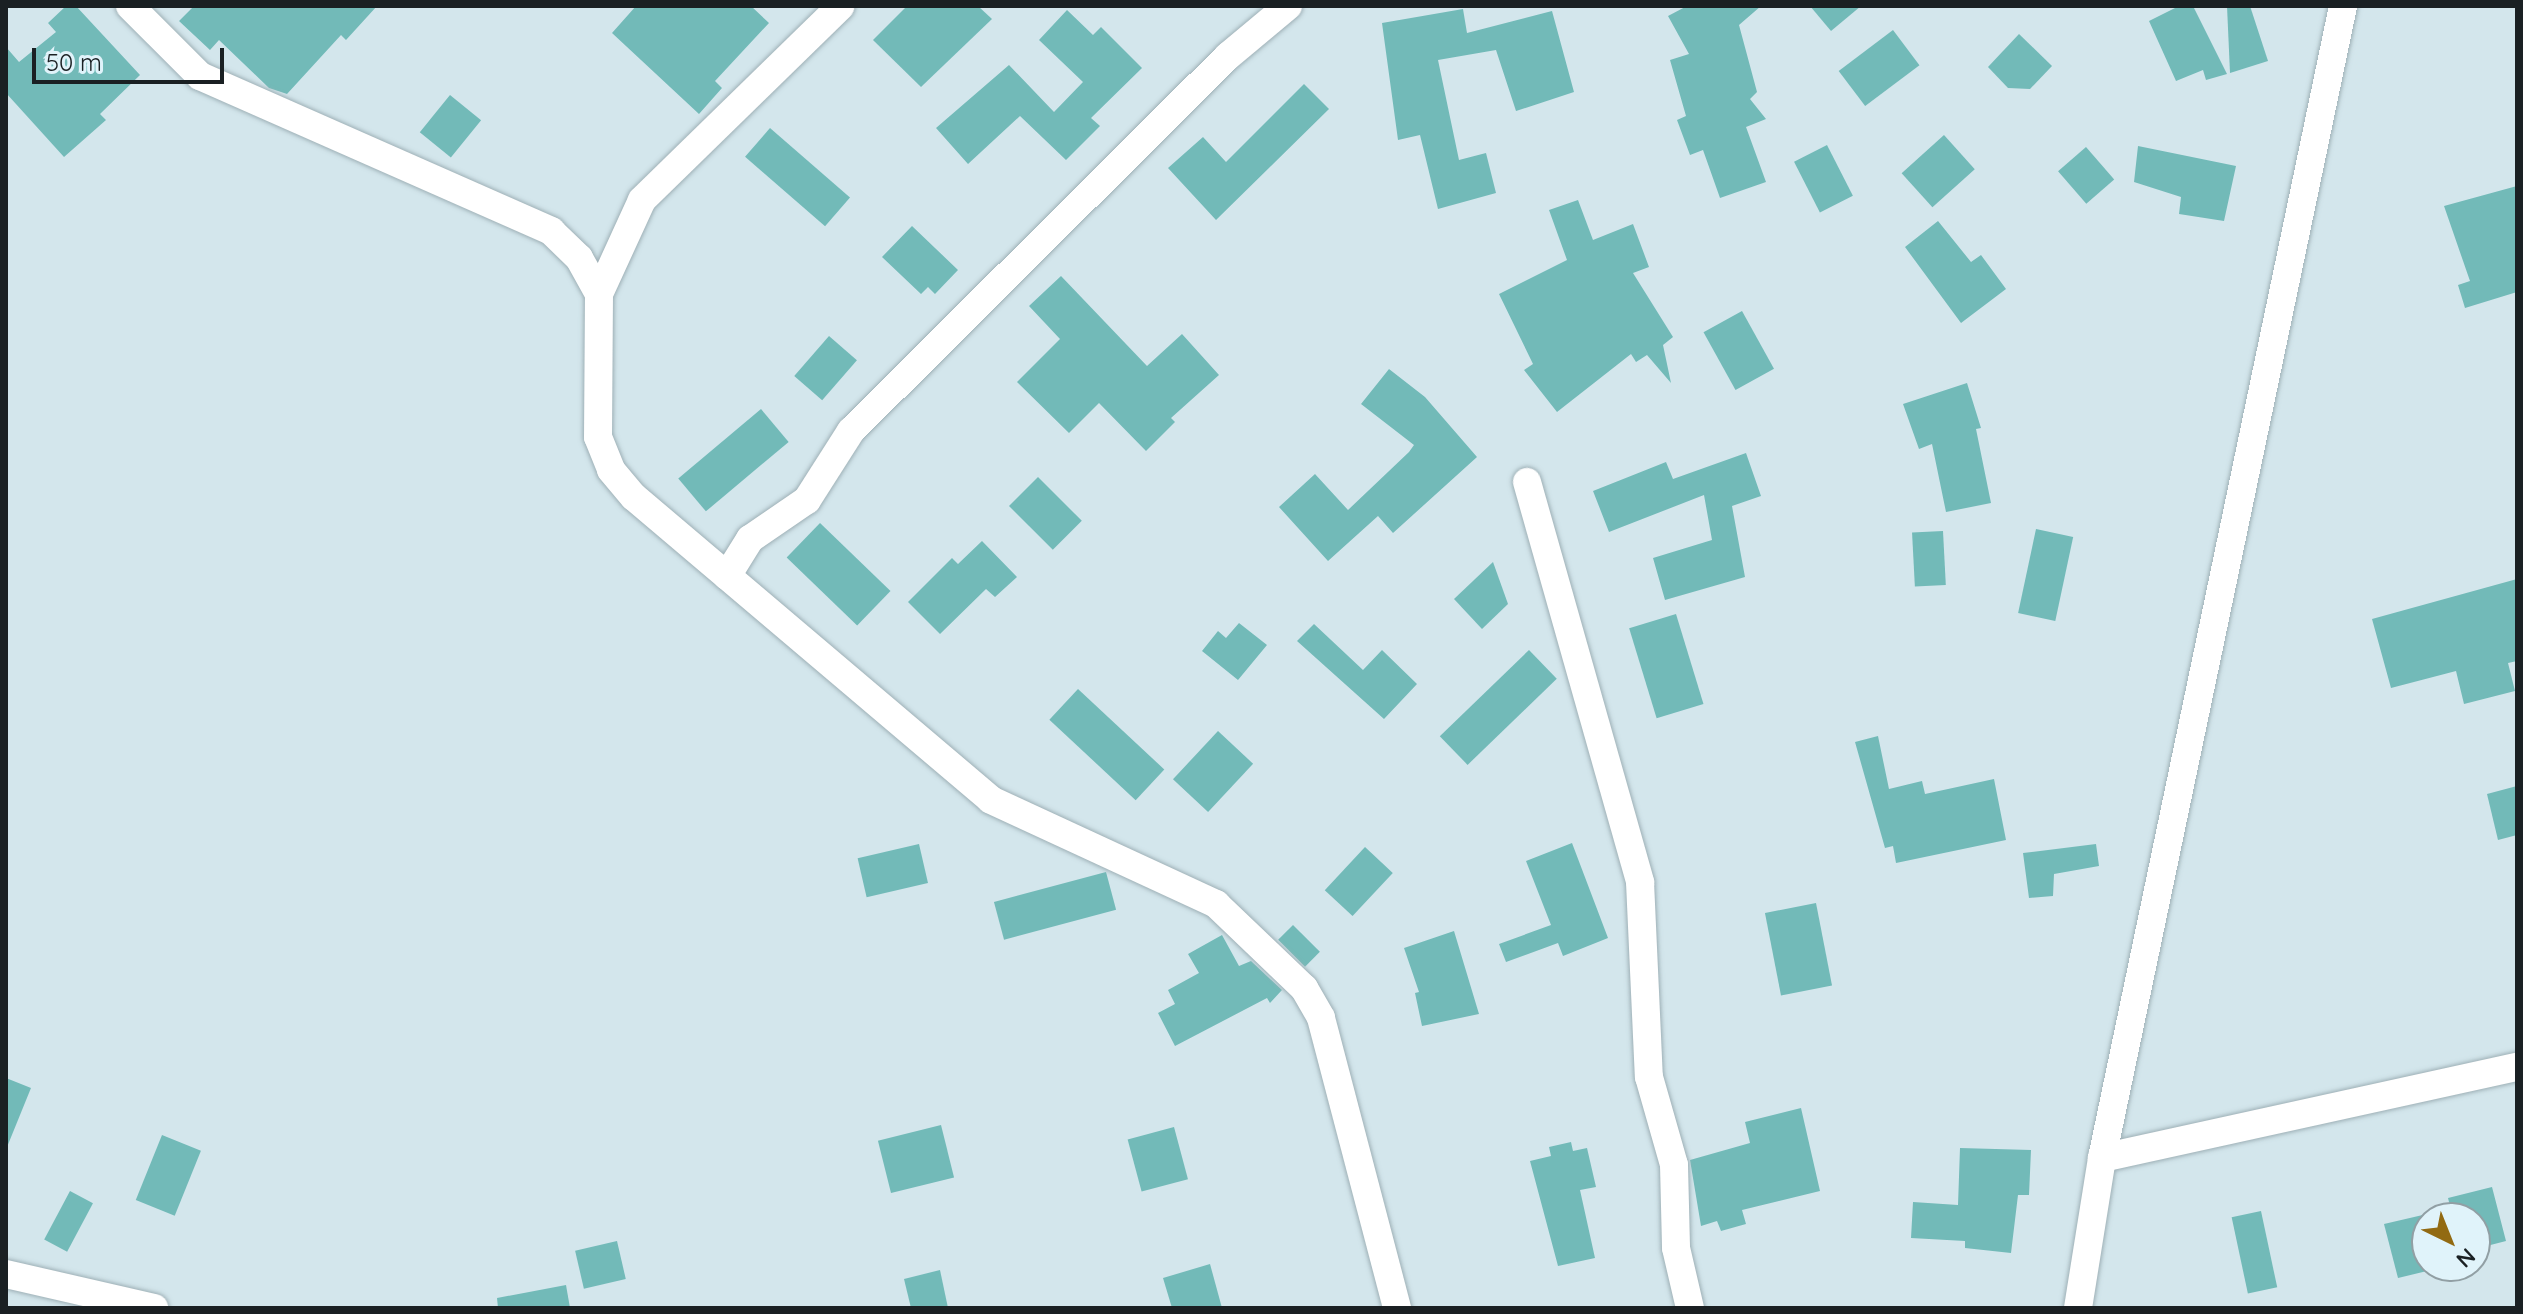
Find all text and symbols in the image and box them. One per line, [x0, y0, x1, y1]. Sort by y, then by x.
scale bar [36, 32, 228, 82]
text: 50 m [46, 47, 102, 77]
north arrow [2411, 1202, 2491, 1282]
text: N [2451, 1242, 2481, 1274]

